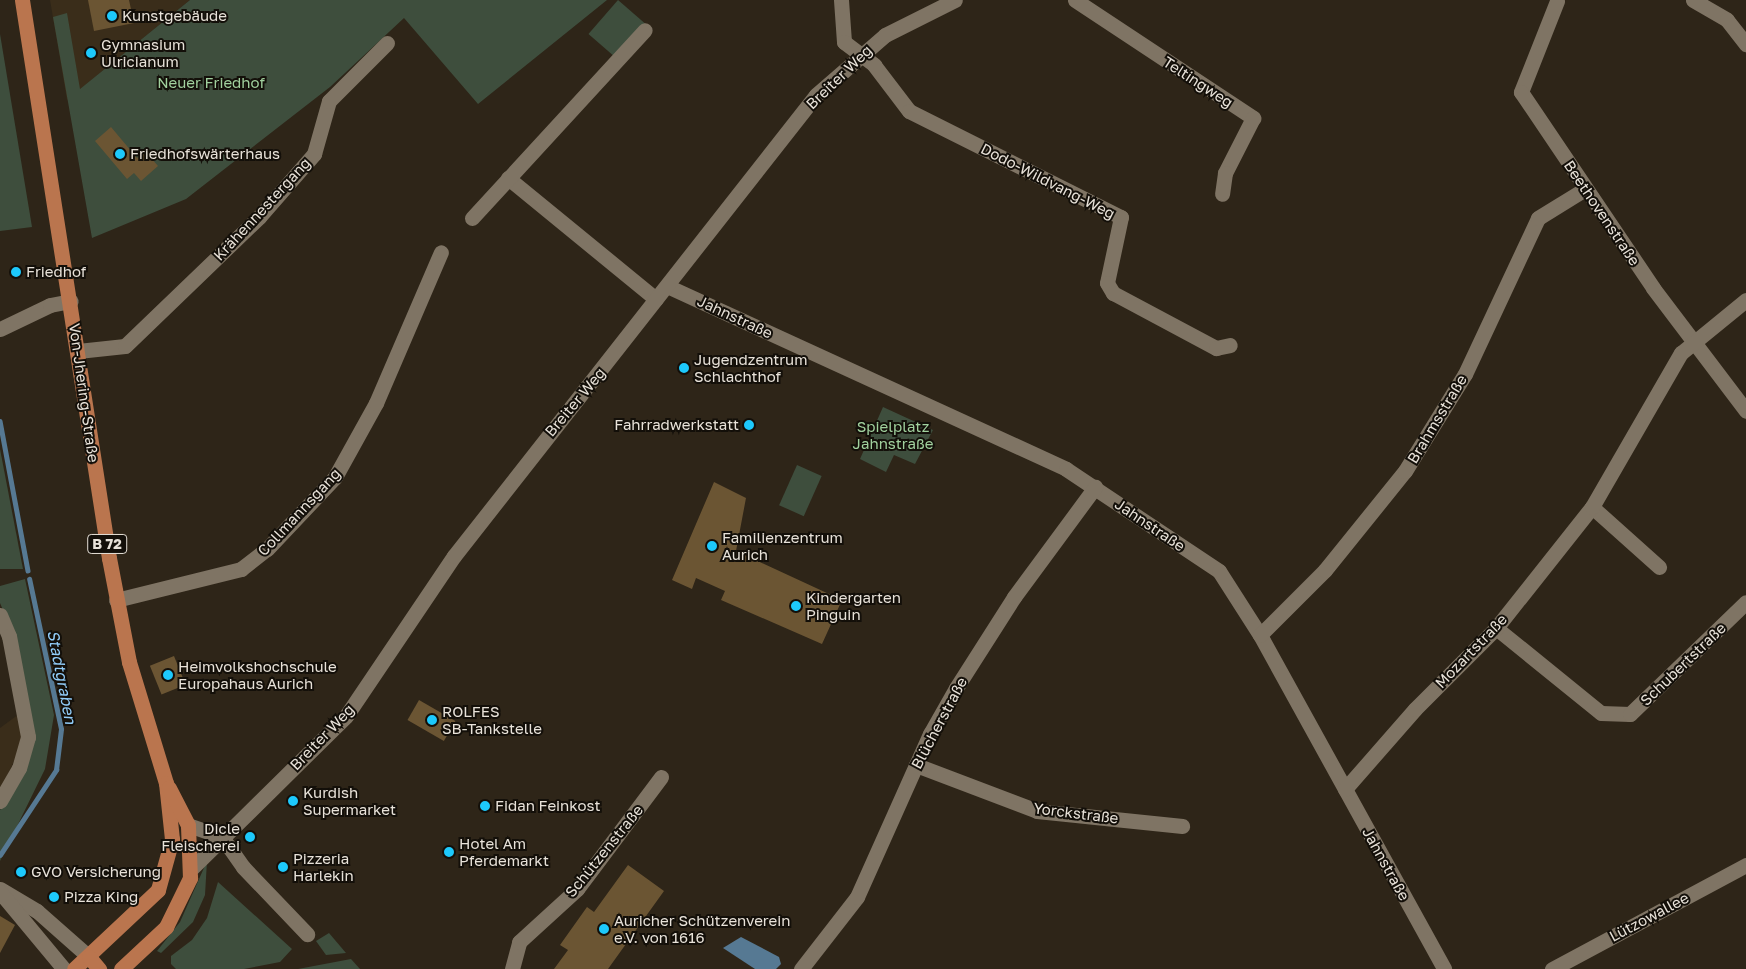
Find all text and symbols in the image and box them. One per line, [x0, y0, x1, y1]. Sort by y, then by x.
place label: Kunstgebäude [122, 7, 227, 25]
marker: Kunstgebäude [106, 10, 118, 22]
place label: Gymnasium Ulricianum [101, 35, 185, 70]
street label: Breiter Weg [802, 41, 876, 113]
marker: Gymnasium Ulricianum [85, 47, 97, 59]
street label: Teltingweg [1160, 53, 1236, 111]
park label: Neuer Friedhof [157, 74, 265, 92]
street label: Dodo-Wildvang-Weg [978, 139, 1118, 223]
place label: Friedhofswärterhaus [130, 145, 280, 163]
marker: Friedhofswärterhaus [114, 148, 126, 160]
street label: Krähennestergang [210, 154, 314, 264]
street label: Beethovenstraße [1560, 157, 1644, 269]
place label: Friedhof [26, 263, 86, 281]
marker: Friedhof [10, 266, 22, 278]
street label: Jahnstraße [695, 292, 775, 342]
street label: Von-Jhering-Straße [65, 322, 103, 464]
place label: Jugendzentrum Schlachthof [694, 350, 807, 385]
marker: Jugendzentrum Schlachthof [678, 362, 690, 374]
street label: Breiter Weg [541, 364, 609, 440]
street label: Brahmsstraße [1403, 371, 1471, 467]
place label: Fahrradwerkstatt [614, 416, 739, 434]
park label: Spielplatz Jahnstraße [853, 417, 933, 452]
marker: Fahrradwerkstatt [743, 419, 755, 431]
street label: Collmannsgang [254, 465, 344, 559]
street label: Jahnstraße [1111, 495, 1189, 555]
place label: Familienzentrum Aurich [722, 528, 843, 563]
road number: B 72 [87, 532, 127, 556]
marker: Familienzentrum Aurich [706, 540, 718, 552]
place label: Kindergarten Pinguin [806, 588, 901, 623]
marker: Kindergarten Pinguin [790, 600, 802, 612]
street label: Mozartstraße [1431, 610, 1511, 692]
street label: Schubertstraße [1637, 619, 1729, 709]
water label: Stadtgraben [43, 628, 81, 726]
place label: Heimvolkshochschule Europahaus Aurich [178, 657, 337, 692]
marker: Heimvolkshochschule Europahaus Aurich [162, 669, 174, 681]
street label: Blücherstraße [907, 674, 971, 772]
street label: Breiter Weg [286, 700, 358, 774]
place label: ROLFES SB-Tankstelle [442, 702, 542, 737]
marker: ROLFES SB-Tankstelle [426, 714, 438, 726]
place label: Kurdish Supermarket [303, 783, 396, 818]
marker: Kurdish Supermarket [287, 795, 299, 807]
place label: Fidan Feinkost [495, 797, 600, 815]
street label: Yorckstraße [1033, 799, 1119, 827]
marker: Fidan Feinkost [479, 800, 491, 812]
street label: Schützenstraße [561, 801, 647, 901]
place label: Dicle Fleischerei [161, 819, 240, 854]
street label: Jahnstraße [1359, 824, 1413, 904]
marker: Dicle Fleischerei [244, 831, 256, 843]
place label: Hotel Am Pferdemarkt [459, 834, 549, 869]
marker: Hotel Am Pferdemarkt [443, 846, 455, 858]
place label: Pizzeria Harlekin [293, 849, 354, 884]
marker: Pizzeria Harlekin [277, 861, 289, 873]
place label: GVO Versicherung [31, 863, 161, 881]
marker: GVO Versicherung [15, 866, 27, 878]
place label: Pizza King [64, 888, 138, 906]
street label: Lützowallee [1606, 889, 1692, 945]
marker: Pizza King [48, 891, 60, 903]
place label: Auricher Schützenverein e.V. von 1616 [614, 911, 790, 946]
marker: Auricher Schützenverein e.V. von 1616 [598, 923, 610, 935]

